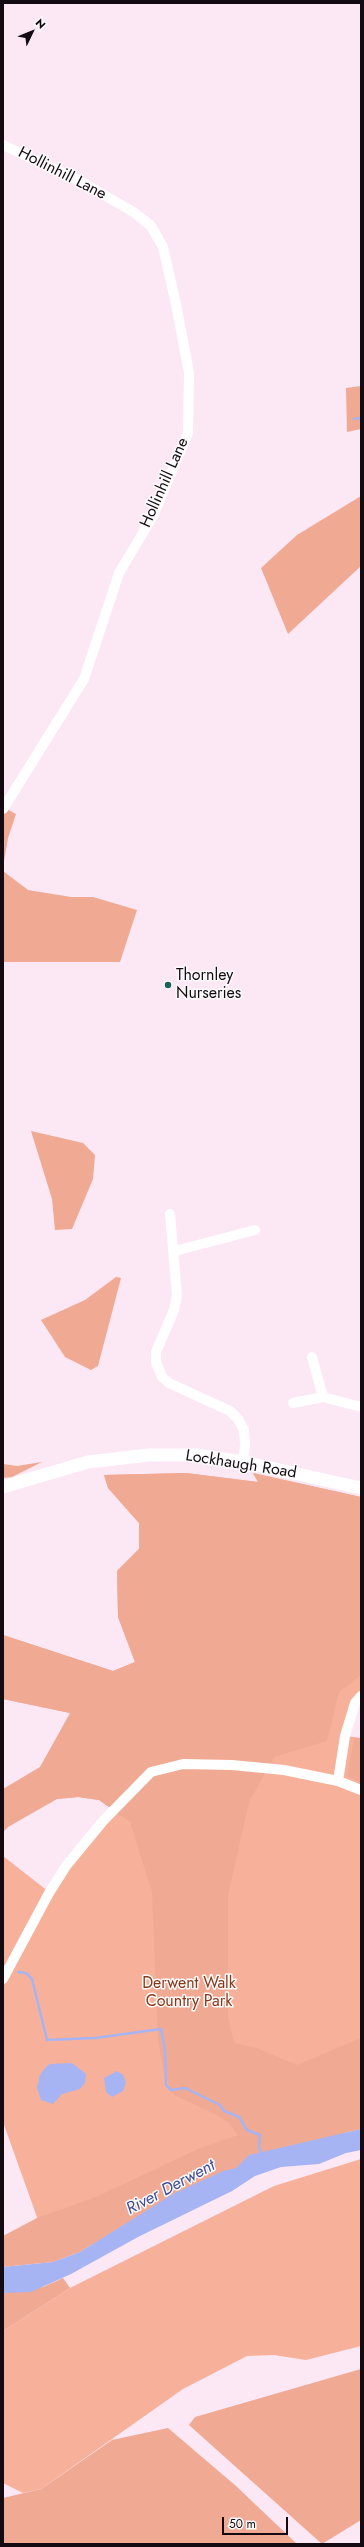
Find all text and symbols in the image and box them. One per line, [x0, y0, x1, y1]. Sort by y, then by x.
north arrow [12, 12, 52, 52]
text: N [32, 15, 50, 32]
street label: Hollinhill Lane [15, 144, 109, 204]
street label: Hollinhill Lane [137, 435, 193, 531]
place label: Thornley Nurseries [176, 966, 241, 1004]
marker: Thornley Nurseries [163, 980, 173, 990]
street label: Lockhaugh Road [184, 1447, 298, 1483]
park label: Derwent Walk Country Park [142, 1974, 236, 2012]
water label: River Derwent [123, 2156, 219, 2220]
scale bar [224, 2509, 290, 2535]
text: 50 m [229, 2515, 256, 2533]

